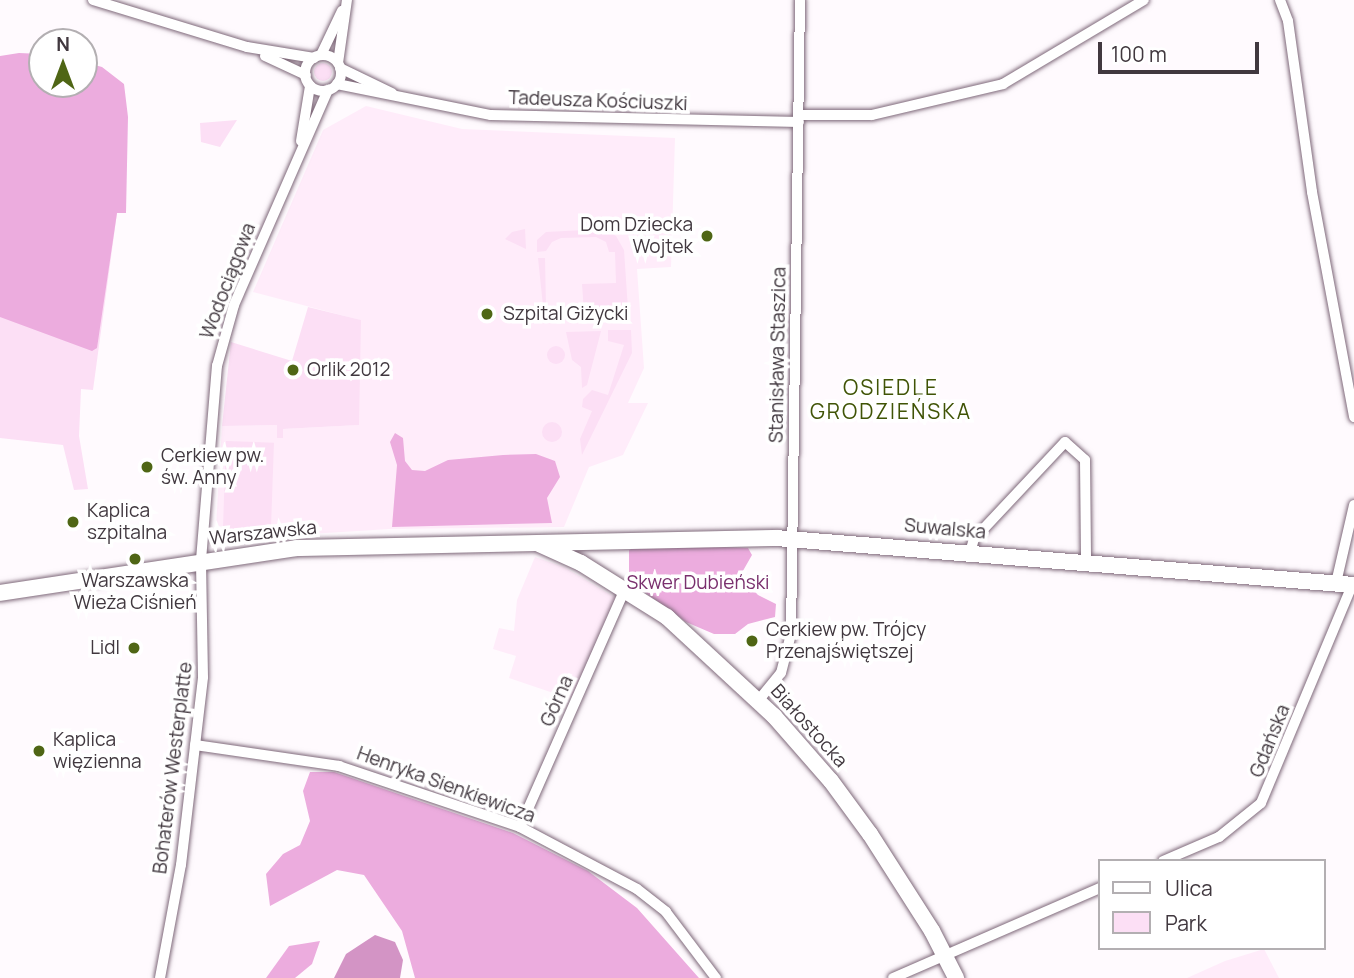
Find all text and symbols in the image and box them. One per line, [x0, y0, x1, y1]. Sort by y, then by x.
north arrow [28, 28, 98, 98]
scale bar [1102, 28, 1263, 72]
text: N [56, 31, 70, 57]
text: 100 m [1111, 40, 1167, 68]
street label: Tadeusza Kościuszki [508, 86, 688, 116]
place label: Dom Dziecka Wojtek [580, 214, 693, 258]
street label: Wodociągowa [195, 220, 261, 342]
marker: Dom Dziecka Wojtek [699, 228, 715, 244]
street label: Stanisława Staszica [765, 267, 791, 443]
place label: Szpital Giżycki [503, 303, 628, 325]
marker: Szpital Giżycki [477, 304, 497, 324]
place label: Orlik 2012 [307, 359, 390, 381]
marker: Orlik 2012 [285, 362, 301, 378]
district label: OSIEDLE GRODZIEŃSKA [811, 374, 971, 424]
place label: Cerkiew pw. św. Anny [161, 445, 264, 489]
marker: Cerkiew pw. św. Anny [139, 459, 155, 475]
place label: Kaplica szpitalna [87, 500, 167, 544]
marker: Kaplica szpitalna [65, 514, 81, 530]
street label: Suwalska [903, 514, 987, 544]
street label: Warszawska [208, 516, 318, 550]
marker: Warszawska Wieża Ciśnień [127, 551, 143, 567]
place label: Warszawska Wieża Ciśnień [74, 570, 196, 614]
park label: Skwer Dubieński [626, 572, 770, 594]
place label: Cerkiew pw. Trójcy Przenajświętszej [766, 619, 926, 663]
marker: Cerkiew pw. Trójcy Przenajświętszej [744, 633, 760, 649]
place label: Lidl [90, 637, 120, 659]
marker: Lidl [126, 640, 142, 656]
street label: Bohaterów Westerplatte [149, 661, 197, 875]
street label: Górna [536, 672, 578, 730]
street label: Białostocka [766, 680, 852, 772]
street label: Gdańska [1245, 701, 1295, 781]
place label: Kaplica więzienna [53, 729, 142, 773]
street label: Henryka Sienkiewicza [354, 742, 538, 828]
marker: Kaplica więzienna [31, 743, 47, 759]
legend [1098, 859, 1326, 950]
text: Ulica [1165, 874, 1213, 902]
text: Park [1165, 909, 1207, 937]

